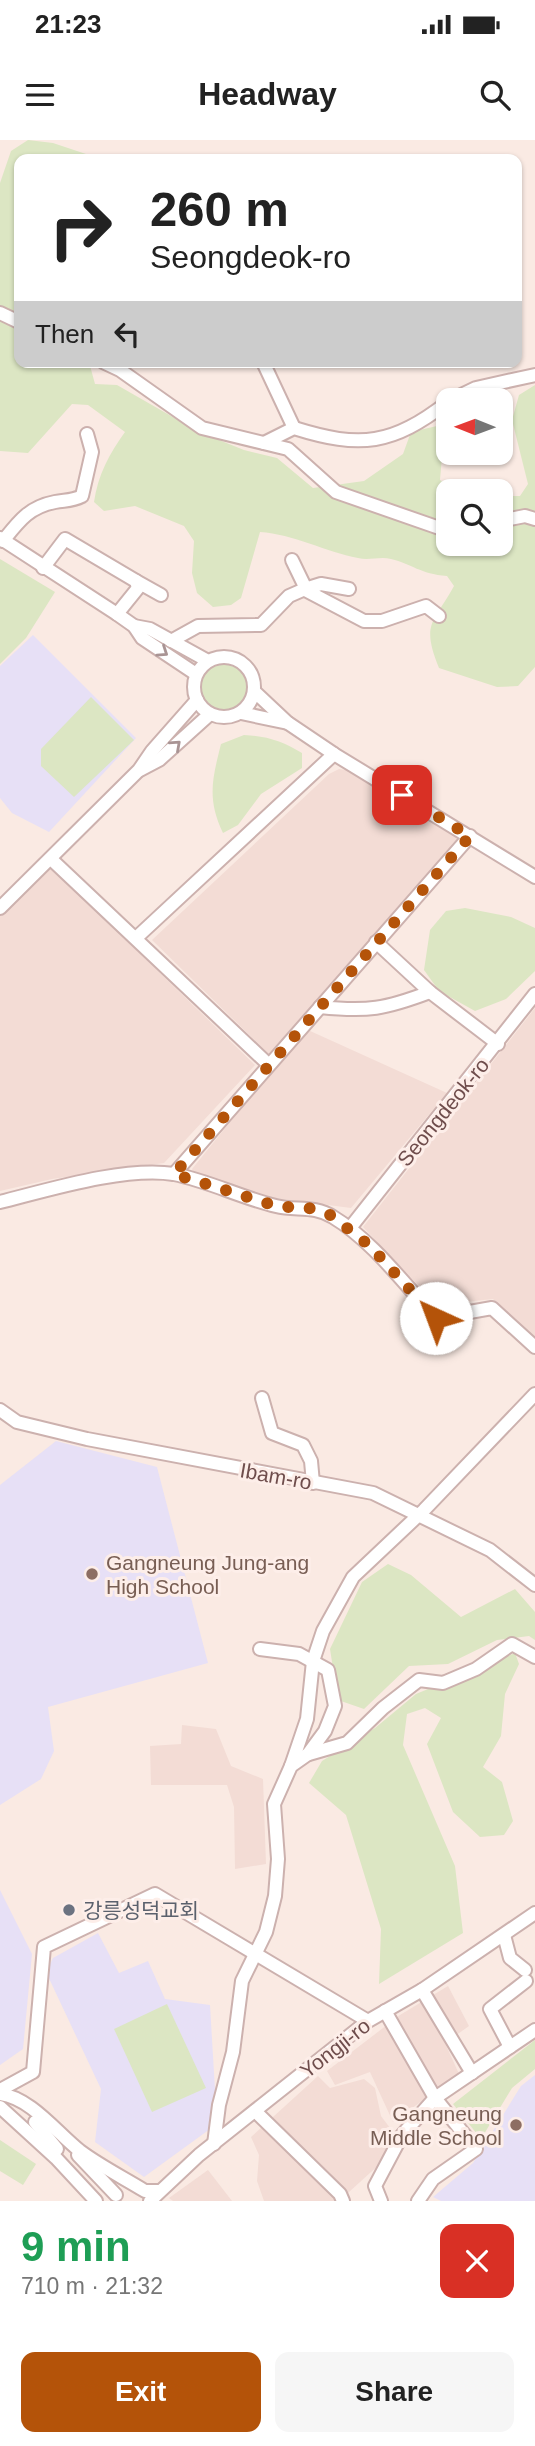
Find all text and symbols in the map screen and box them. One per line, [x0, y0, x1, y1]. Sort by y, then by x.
text: 21:23 [35, 9, 102, 39]
icon: menu [21, 76, 59, 114]
text: Headway [198, 76, 337, 112]
icon: search [476, 76, 514, 114]
icon: right [35, 182, 126, 273]
text: 260 m [150, 182, 289, 236]
text: Seongdeok-ro [150, 239, 351, 275]
icon: left [108, 315, 146, 353]
text: Then [35, 319, 94, 349]
north arrow [436, 388, 513, 466]
map controls [436, 388, 513, 556]
button: search [436, 479, 513, 556]
one-way arrow [155, 644, 168, 656]
one-way arrow [168, 740, 181, 753]
pin [372, 765, 432, 825]
icon: arrive [383, 776, 421, 814]
street label: Seongdeok-ro [393, 1053, 493, 1171]
position arrow [399, 1281, 473, 1355]
street label: Ibam-ro [238, 1458, 314, 1494]
place label: Gangneung Jung-ang High School [106, 1551, 309, 1598]
marker: Gangneung Jung-ang High School [84, 1566, 100, 1582]
place label: 강릉성덕교회 [83, 1899, 199, 1922]
marker: 강릉성덕교회 [61, 1902, 77, 1918]
street label: Yongji-ro [296, 2014, 374, 2082]
place label: Gangneung Middle School [370, 2102, 502, 2149]
marker: Gangneung Middle School [508, 2117, 524, 2133]
text: 9 min [21, 2223, 131, 2270]
button: close [440, 2224, 514, 2298]
text: 710 m · 21:32 [21, 2273, 163, 2299]
button: Exit [21, 2352, 261, 2432]
button: Share [275, 2352, 514, 2432]

